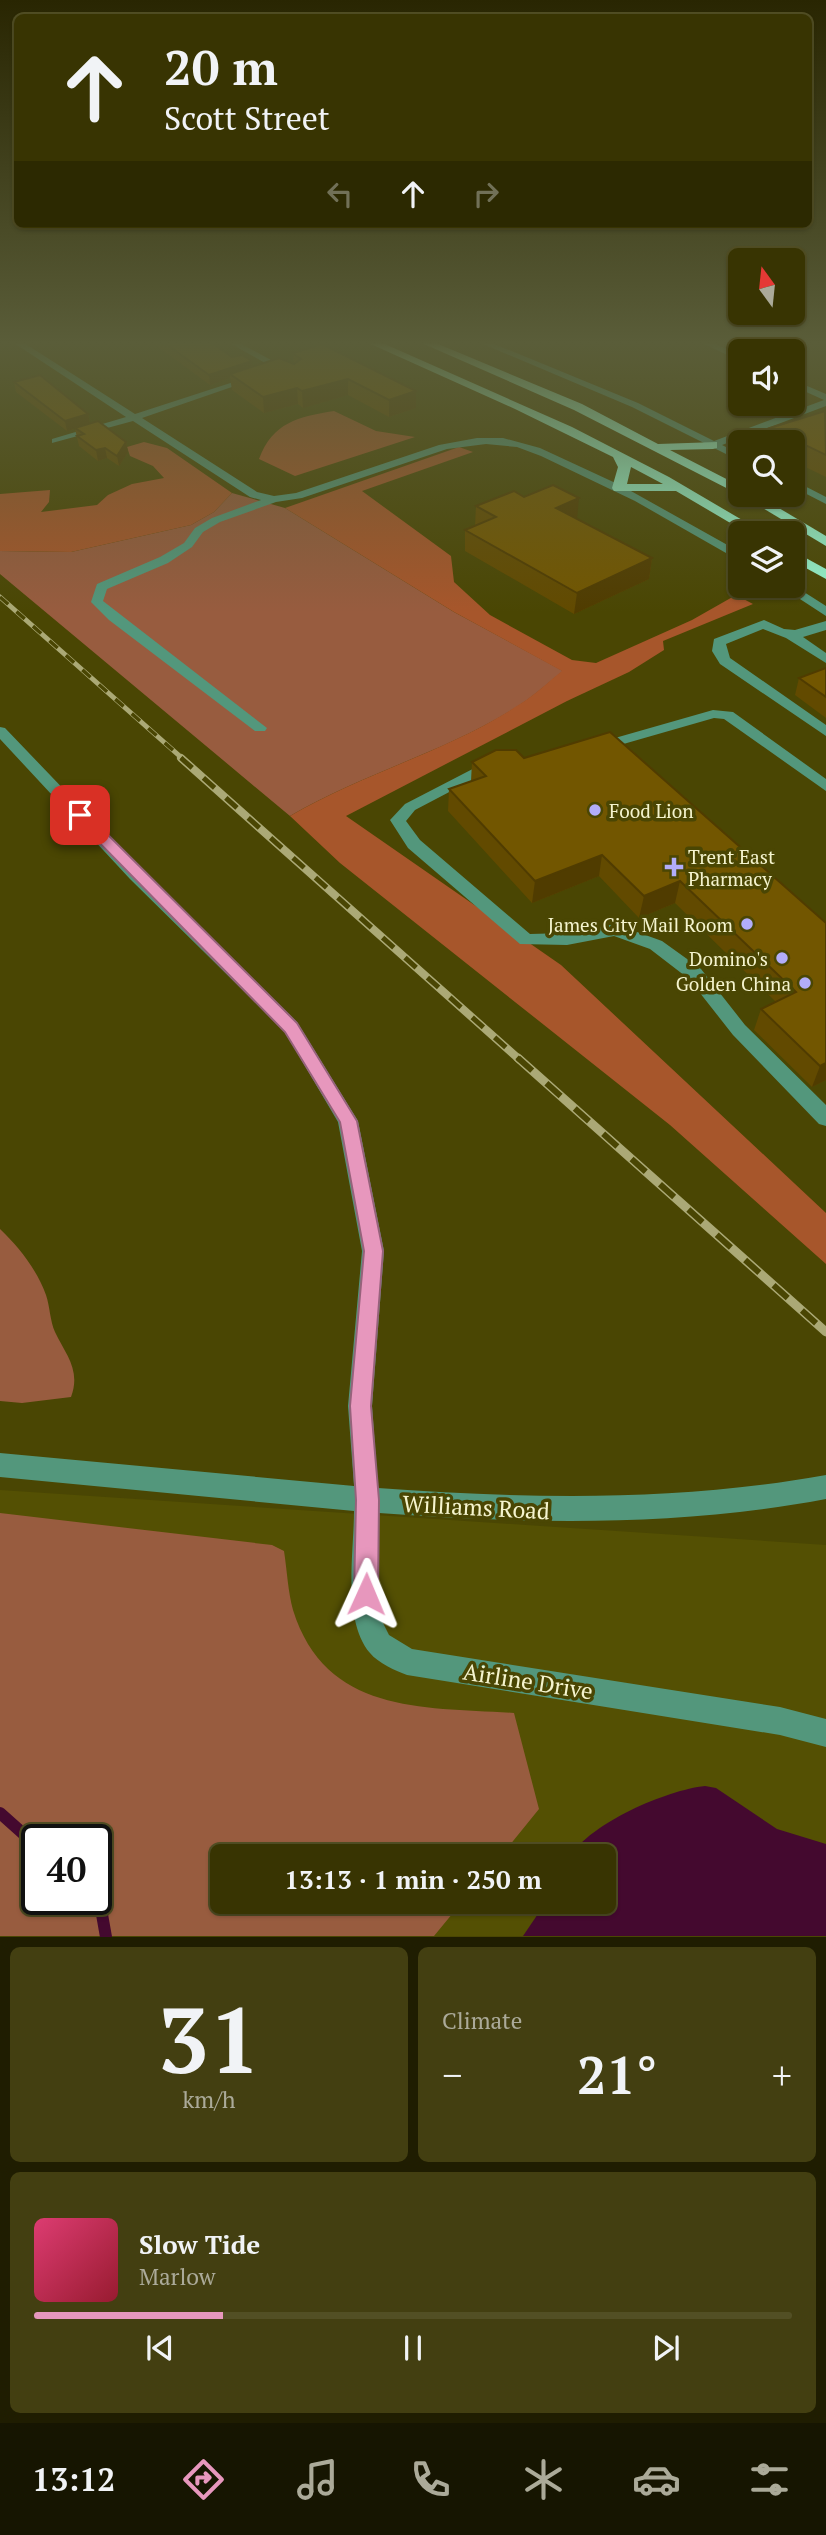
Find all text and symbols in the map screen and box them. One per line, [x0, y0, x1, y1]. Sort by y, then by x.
text: 20 m [164, 34, 278, 99]
icon: ahead [49, 42, 140, 133]
text: Scott Street [164, 97, 330, 139]
icon: left [321, 175, 359, 213]
icon: ahead [394, 175, 432, 213]
icon: right [467, 175, 505, 213]
north arrow [728, 248, 805, 326]
map controls [728, 248, 805, 598]
button: sound [728, 339, 805, 416]
button: search [728, 430, 805, 507]
button: layers [728, 521, 805, 598]
pin [50, 785, 110, 845]
icon: arrive [61, 796, 99, 834]
place label: Food Lion [609, 798, 693, 823]
marker: Food Lion [587, 802, 603, 818]
place label: Trent East Pharmacy [688, 844, 775, 891]
marker: Trent East Pharmacy [666, 859, 682, 875]
place label: James City Mail Room [548, 912, 734, 937]
marker: James City Mail Room [739, 916, 755, 932]
place label: Domino's [689, 946, 768, 971]
marker: Domino's [774, 950, 790, 966]
place label: Golden China [676, 971, 791, 996]
marker: Golden China [797, 975, 813, 991]
street label: Williams Road [402, 1488, 551, 1526]
position arrow [329, 1557, 403, 1631]
street label: Airline Drive [461, 1655, 595, 1707]
speed limit sign: 40 [21, 1824, 112, 1915]
text: 13:13 · 1 min · 250 m [284, 1862, 542, 1896]
text: 31 [158, 1978, 260, 2099]
text: Climate [442, 2005, 522, 2036]
text: 21° [577, 2040, 657, 2109]
text: − [442, 2050, 462, 2100]
text: + [772, 2050, 792, 2100]
text: km/h [182, 2084, 236, 2115]
text: Slow Tide [139, 2227, 260, 2261]
text: Marlow [139, 2261, 216, 2292]
icon: previous [141, 2329, 179, 2367]
icon: pause [394, 2329, 432, 2367]
icon: next [647, 2329, 685, 2367]
icon: directions [179, 2455, 228, 2504]
icon: music [293, 2455, 342, 2504]
icon: phone [406, 2455, 455, 2504]
icon: climate [519, 2455, 568, 2504]
icon: car [632, 2455, 681, 2504]
icon: filters [745, 2455, 794, 2504]
text: 13:12 [32, 2458, 115, 2500]

